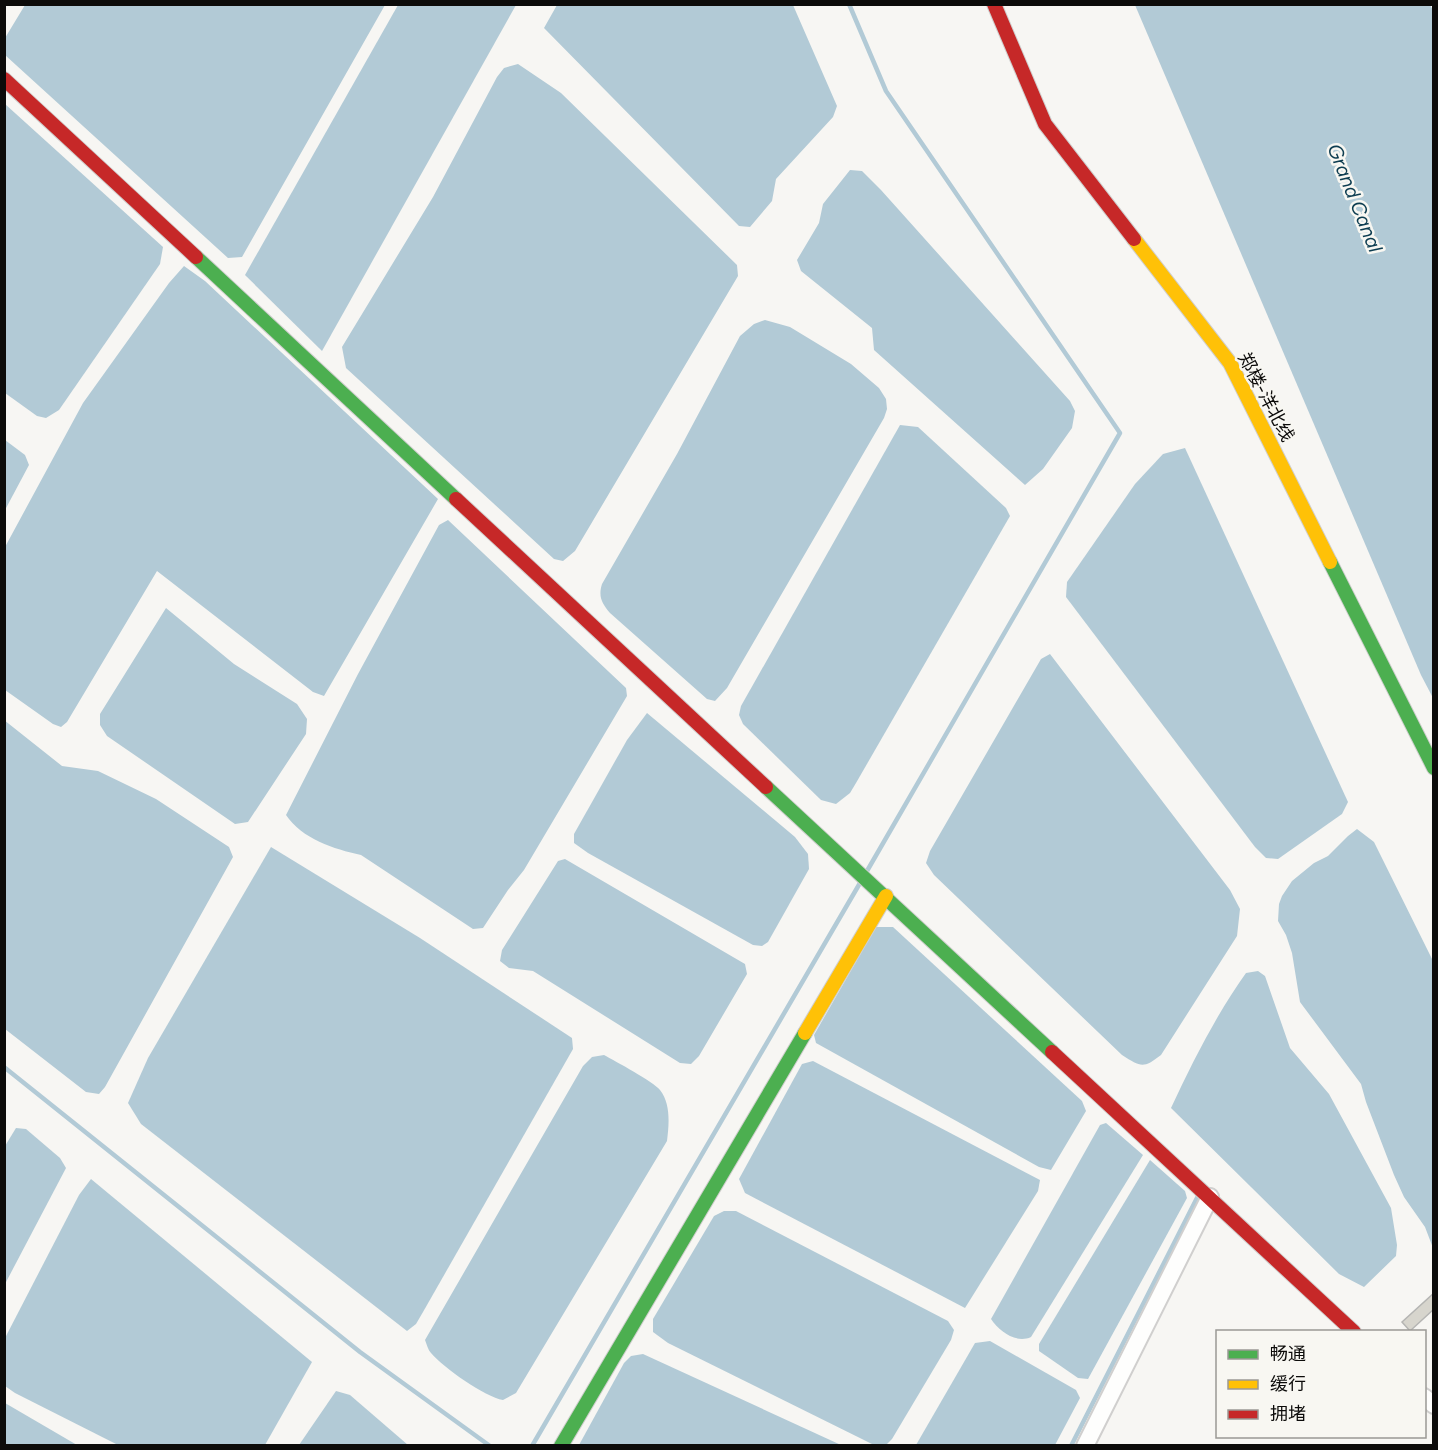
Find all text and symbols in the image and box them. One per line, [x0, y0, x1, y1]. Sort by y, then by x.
water label: Grand Canal [1322, 140, 1388, 256]
street label: 郑楼-洋北线 [1233, 349, 1299, 445]
legend [1216, 1330, 1426, 1438]
text: 畅通 [1270, 1343, 1306, 1365]
text: 缓行 [1270, 1373, 1306, 1395]
text: 拥堵 [1270, 1403, 1306, 1425]

